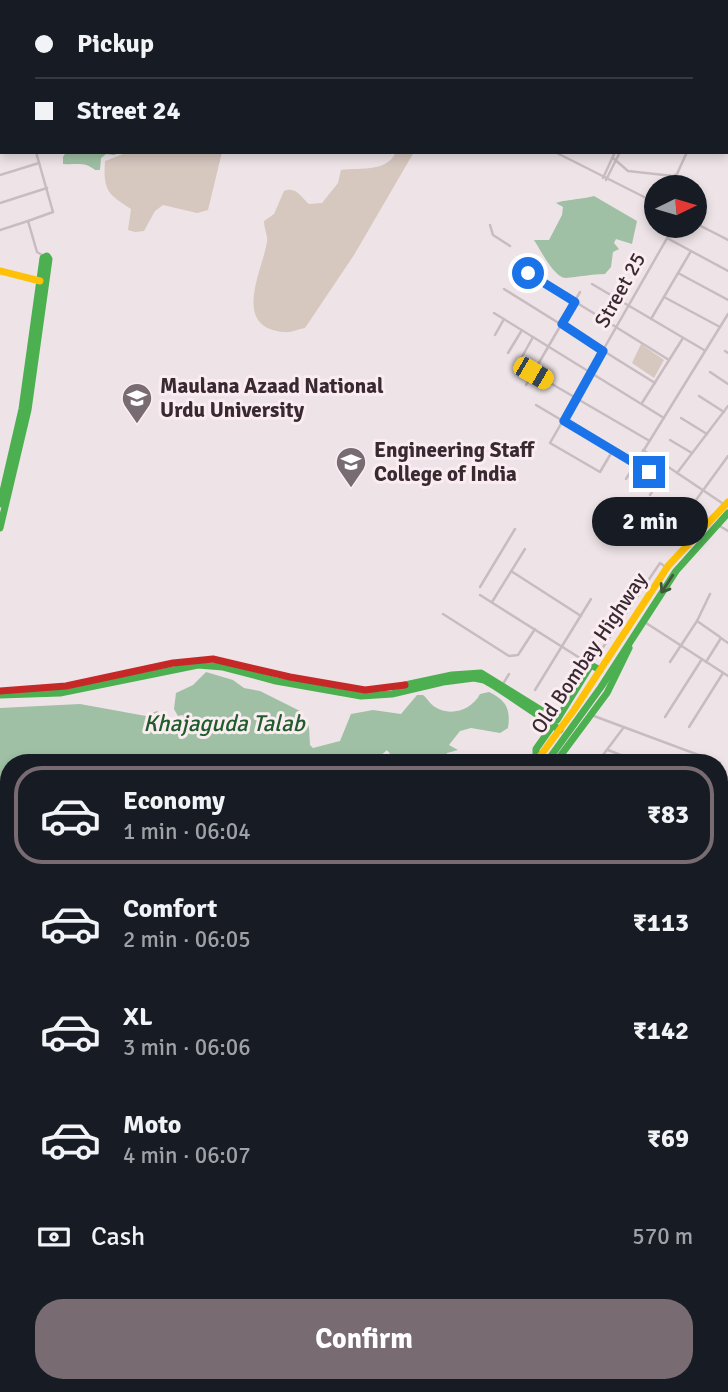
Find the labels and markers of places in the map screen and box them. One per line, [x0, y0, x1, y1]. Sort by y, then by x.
place label: Maulana Azaad National Urdu University [160, 373, 384, 423]
school or university icon: Maulana Azaad National Urdu University [120, 381, 154, 425]
place label: Engineering Staff College of India [374, 437, 535, 487]
school or university icon: Engineering Staff College of India [334, 445, 368, 489]

